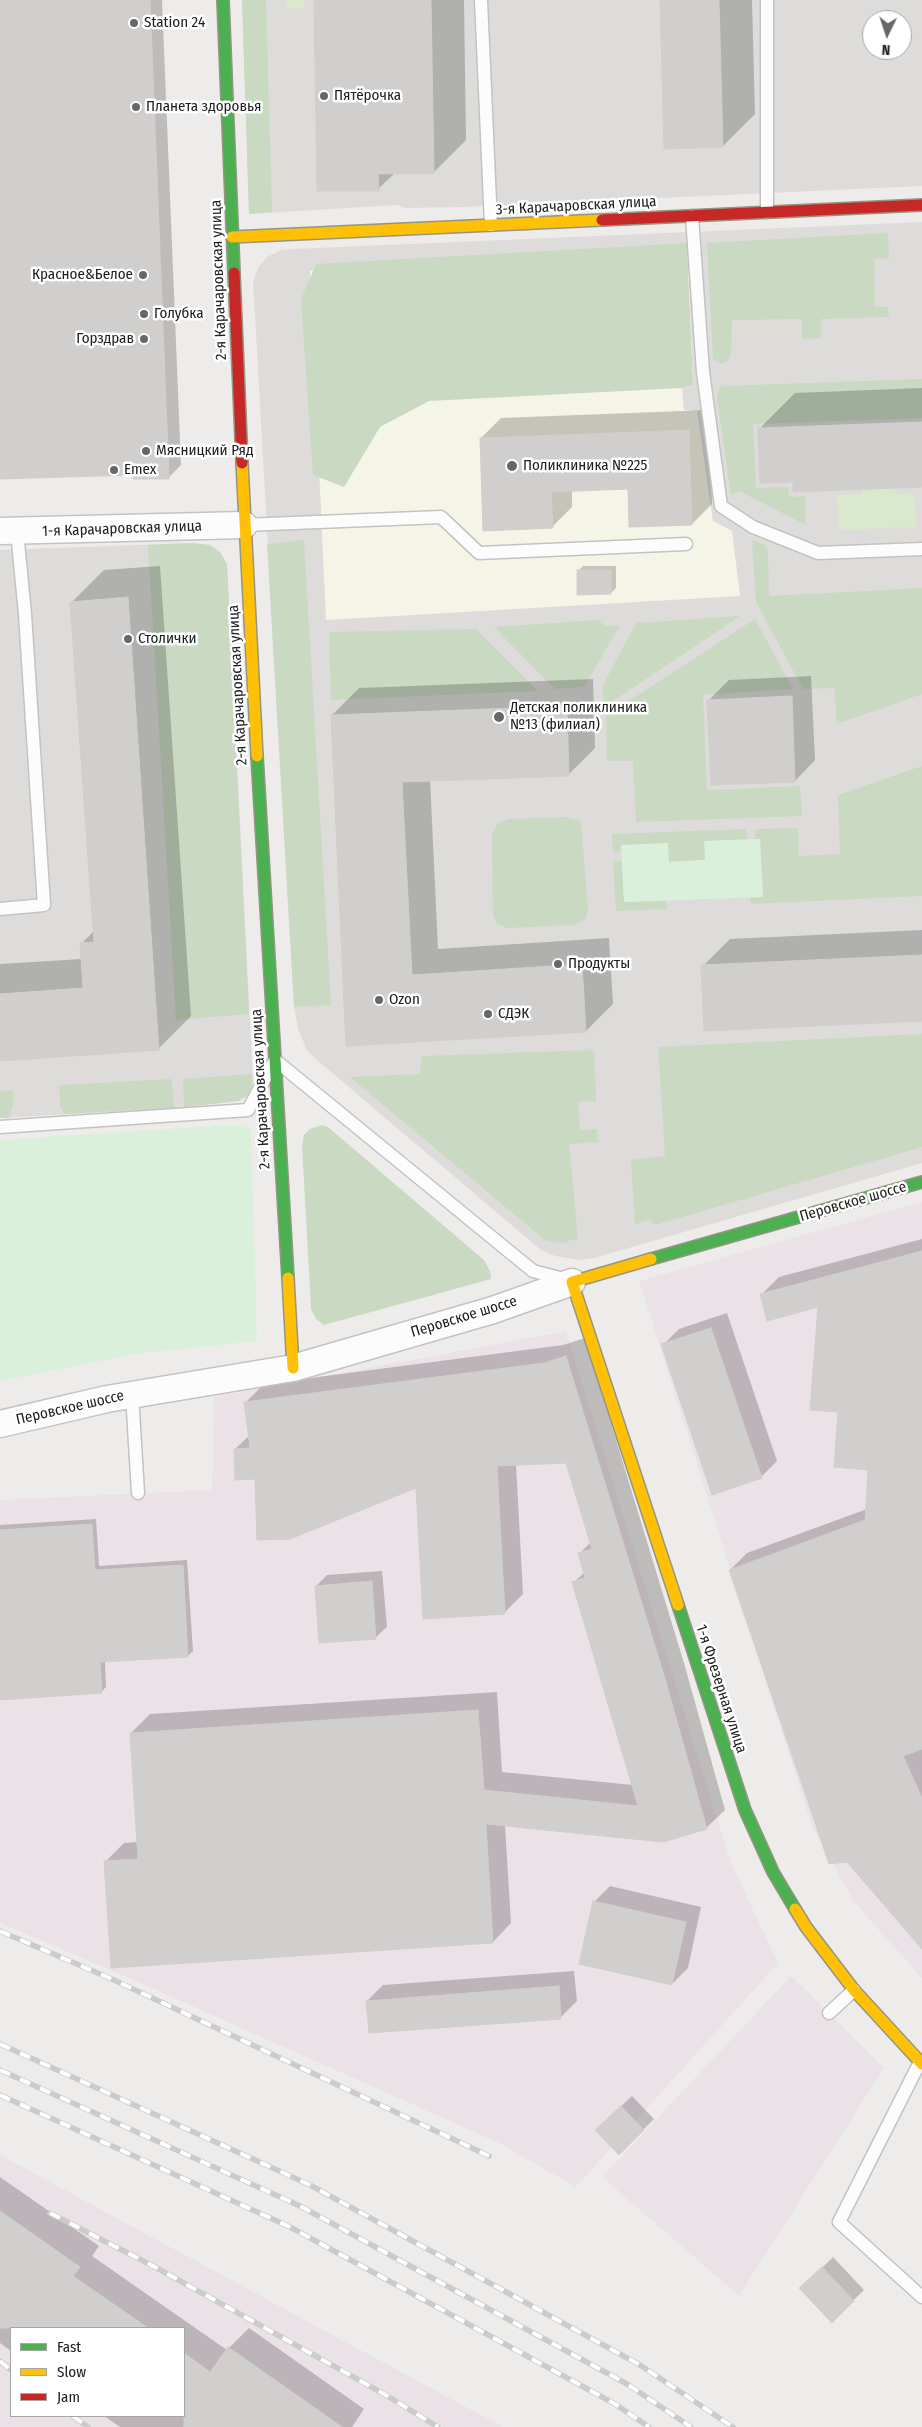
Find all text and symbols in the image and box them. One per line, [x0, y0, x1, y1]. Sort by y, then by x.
north arrow [862, 10, 912, 60]
place label: Station 24 [144, 14, 205, 32]
marker: Station 24 [128, 17, 140, 29]
text: N [881, 41, 891, 58]
place label: Пятёрочка [334, 87, 401, 105]
marker: Пятёрочка [318, 90, 330, 102]
place label: Планета здоровья [146, 98, 261, 116]
marker: Планета здоровья [130, 101, 142, 113]
street label: 3-я Карачаровская улица [495, 193, 657, 219]
street label: 2-я Карачаровская улица [207, 199, 231, 361]
place label: Красное&Белое [32, 266, 133, 284]
marker: Красное&Белое [137, 269, 149, 281]
place label: Голубка [154, 305, 203, 323]
marker: Голубка [138, 308, 150, 320]
place label: Горздрав [76, 330, 134, 348]
marker: Горздрав [138, 333, 150, 345]
place label: Мясницкий Ряд [156, 442, 253, 460]
marker: Мясницкий Ряд [140, 445, 152, 457]
place label: Поликлиника №225 [523, 457, 647, 475]
marker: Поликлиника №225 [505, 459, 519, 473]
place label: Emex [124, 461, 156, 479]
marker: Emex [108, 464, 120, 476]
street label: 1-я Карачаровская улица [42, 517, 202, 541]
street label: 2-я Карачаровская улица [225, 604, 251, 766]
place label: Столички [138, 630, 197, 648]
marker: Столички [122, 633, 134, 645]
place label: Детская поликлиника №13 (филиал) [510, 699, 647, 734]
marker: Детская поликлиника №13 (филиал) [492, 710, 506, 724]
place label: Продукты [568, 955, 630, 973]
marker: Продукты [552, 958, 564, 970]
place label: Ozon [389, 991, 420, 1009]
marker: Ozon [373, 994, 385, 1006]
place label: СДЭК [498, 1005, 529, 1023]
street label: 2-я Карачаровская улица [248, 1008, 274, 1170]
marker: СДЭК [482, 1008, 494, 1020]
street label: Перовское шоссе [798, 1178, 908, 1226]
street label: Перовское шоссе [409, 1292, 519, 1342]
street label: Перовское шоссе [14, 1387, 126, 1429]
street label: 1-я Фрезерная улица [692, 1622, 750, 1756]
legend [10, 2327, 185, 2417]
text: Fast [57, 2338, 81, 2356]
text: Slow [57, 2363, 86, 2381]
text: Jam [57, 2388, 80, 2406]

